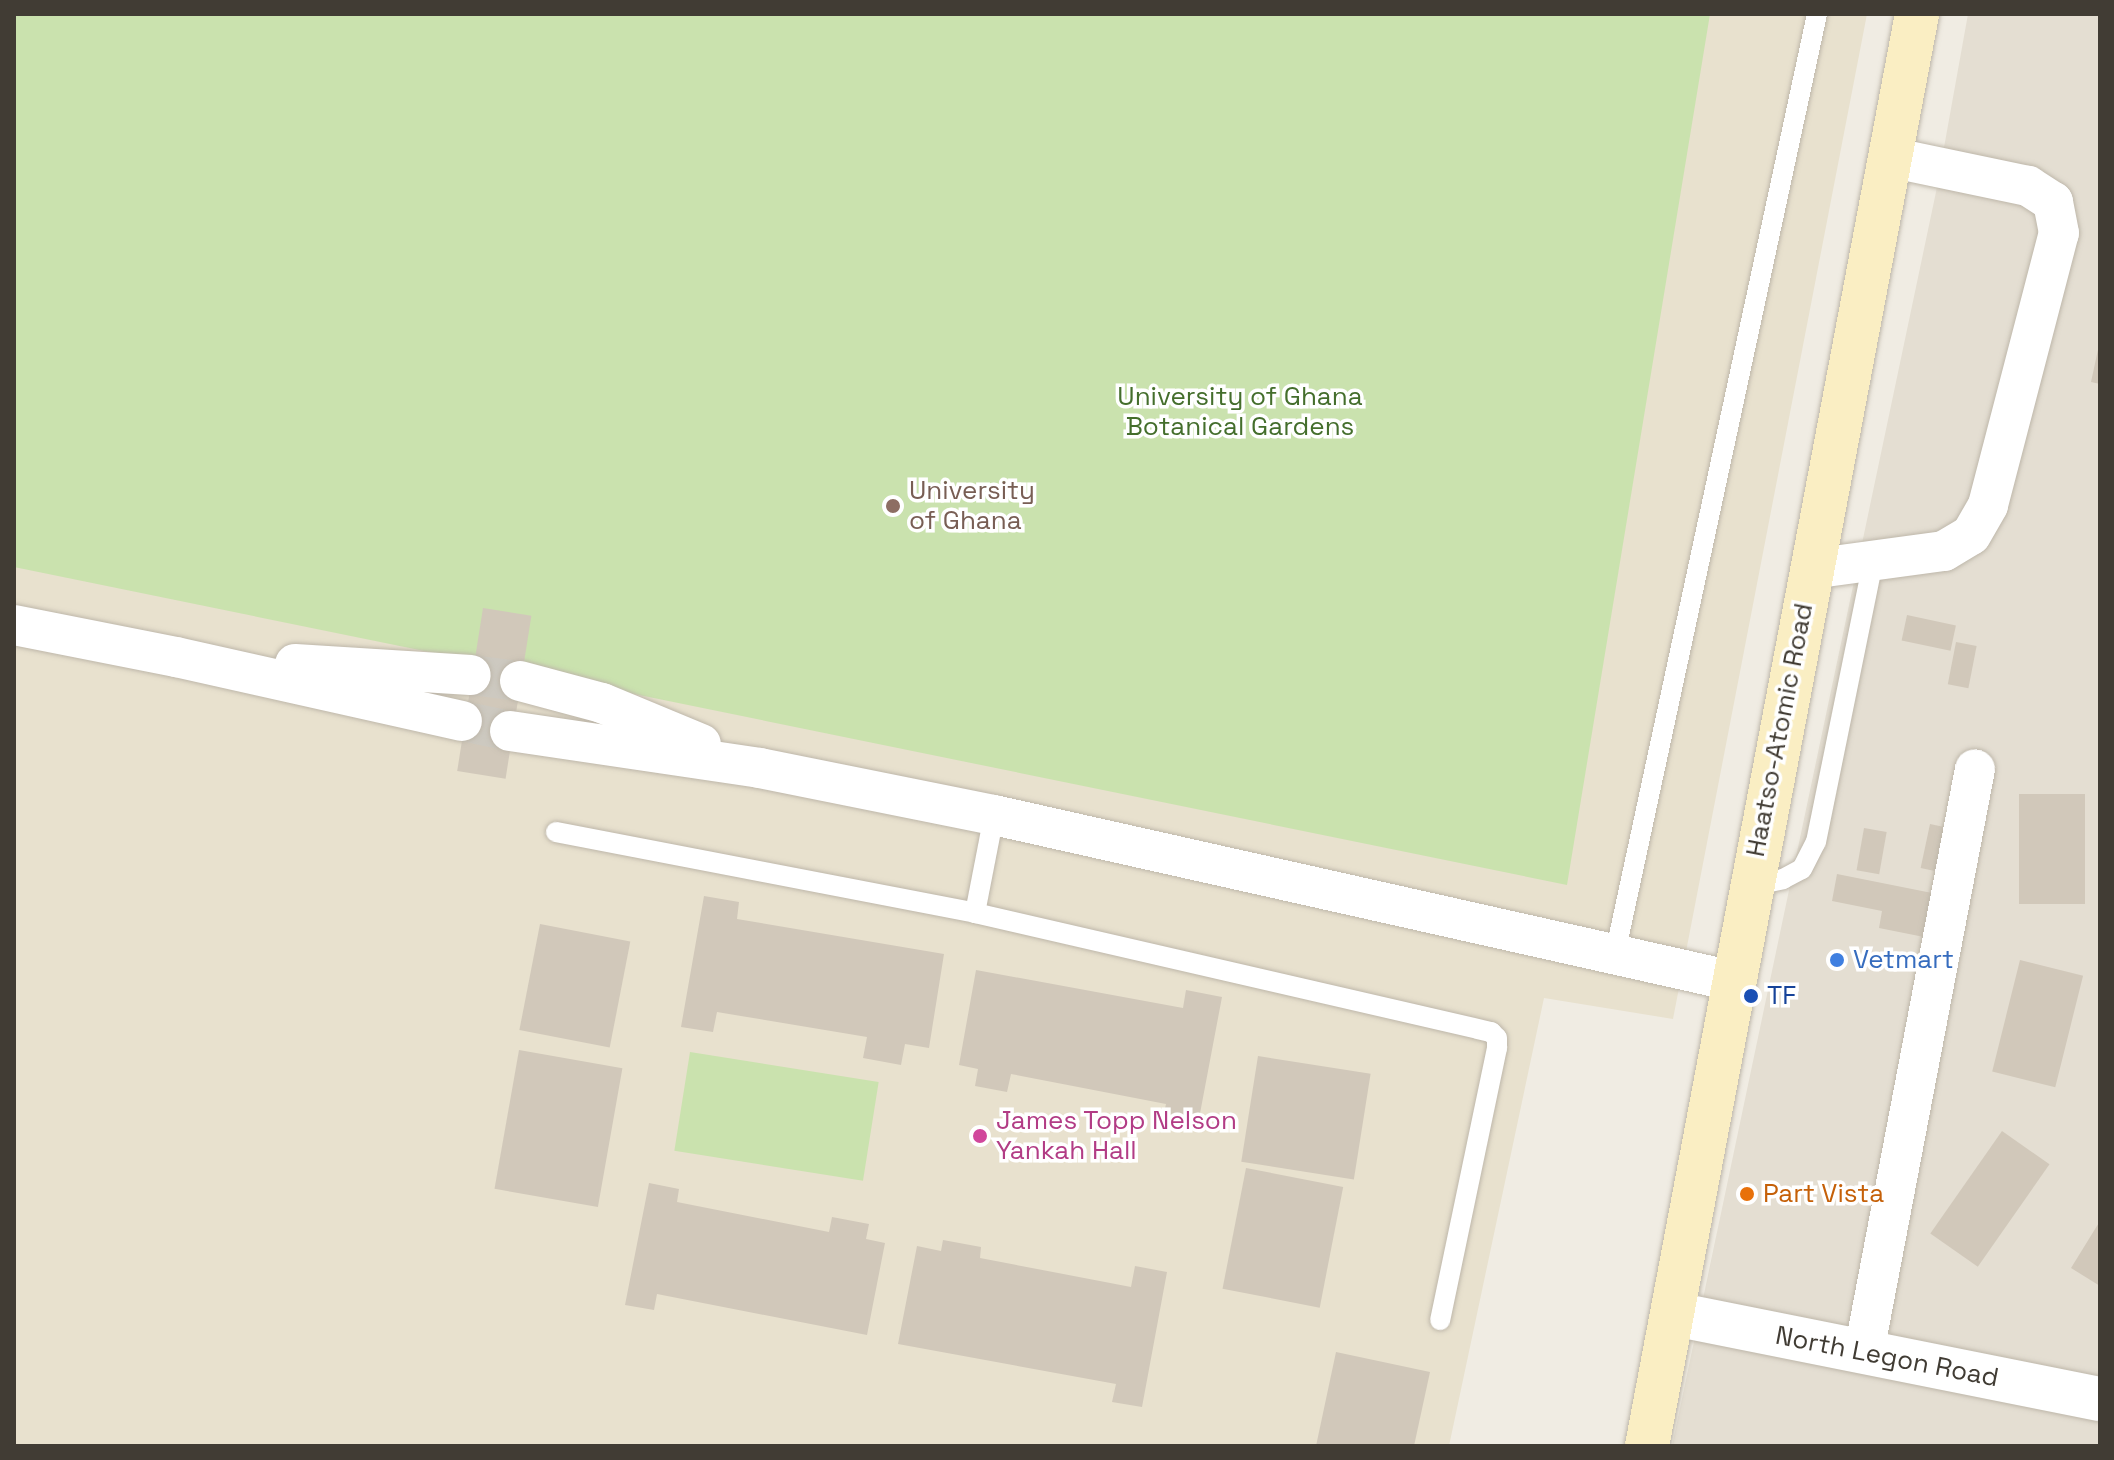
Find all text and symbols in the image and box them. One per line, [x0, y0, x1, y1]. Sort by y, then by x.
park label: University of Ghana Botanical Gardens [1117, 381, 1363, 442]
place label: University of Ghana [909, 475, 1035, 536]
marker: University of Ghana [884, 497, 902, 515]
street label: Haatso-Atomic Road [1740, 601, 1820, 859]
place label: Vetmart [1853, 944, 1954, 976]
marker: Vetmart [1828, 951, 1846, 969]
place label: TF [1767, 980, 1796, 1012]
marker: TF [1742, 987, 1760, 1005]
place label: James Topp Nelson Yankah Hall [996, 1105, 1238, 1166]
marker: James Topp Nelson Yankah Hall [971, 1127, 989, 1145]
place label: Part Vista [1763, 1178, 1884, 1210]
marker: Part Vista [1738, 1185, 1756, 1203]
street label: North Legon Road [1773, 1320, 2001, 1394]

